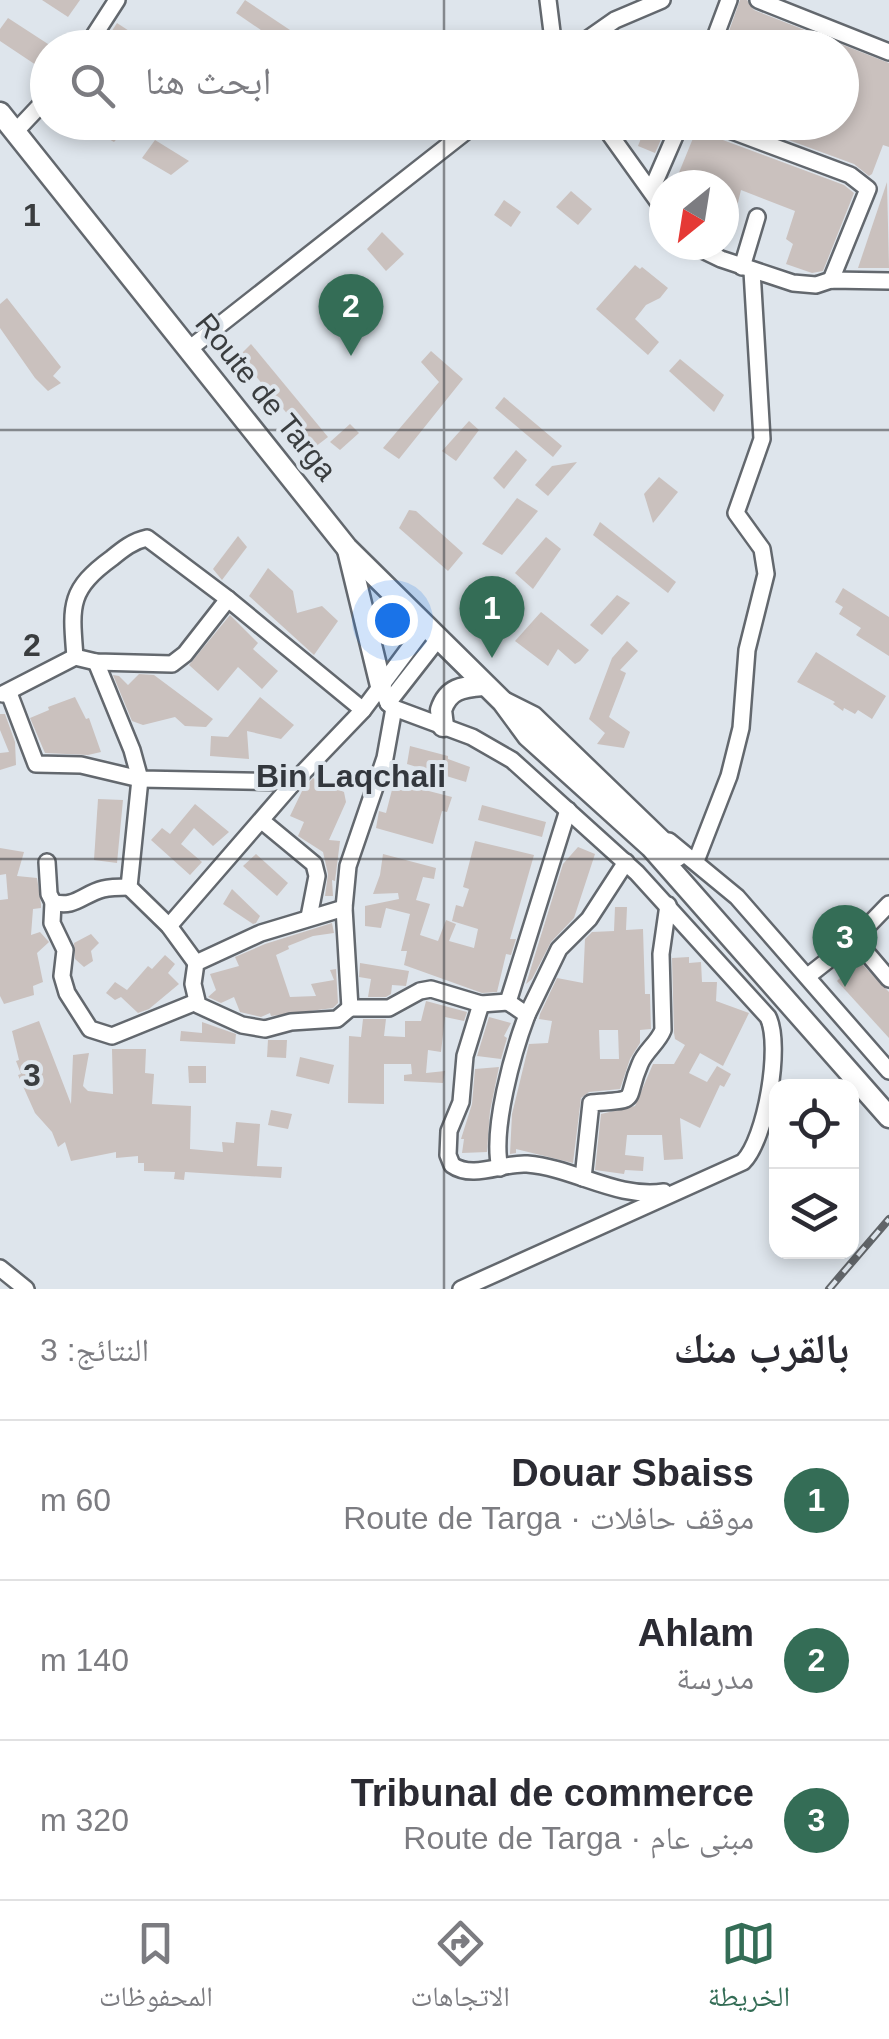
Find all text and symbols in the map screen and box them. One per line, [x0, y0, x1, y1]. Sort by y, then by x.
search box [30, 30, 859, 140]
icon: search [65, 58, 120, 113]
text: ابحث هنا [145, 60, 271, 102]
north arrow [649, 170, 739, 260]
text: 1 [23, 197, 41, 233]
pin: 2 [318, 274, 384, 356]
street label: Route de Targa [189, 307, 344, 487]
pin: 1 [460, 576, 524, 658]
your location [367, 595, 418, 646]
text: 2 [23, 627, 41, 663]
district label: Bin Laqchali [256, 758, 446, 794]
pin: 3 [812, 904, 878, 987]
text: 3 [23, 1057, 41, 1093]
map controls [769, 1079, 859, 1259]
button: locate [769, 1079, 859, 1169]
button: layers [769, 1169, 859, 1259]
text: بالقرب منك [673, 1325, 849, 1372]
text: النتائج: 3 [40, 1332, 149, 1368]
text: Douar Sbaiss [511, 1452, 754, 1494]
text: 60 m [40, 1482, 111, 1518]
text: 1 [808, 1482, 825, 1518]
text: موقف حافلات · Route de Targa [343, 1500, 754, 1536]
text: Ahlam [638, 1612, 754, 1654]
text: 140 m [40, 1642, 129, 1678]
text: 2 [808, 1642, 825, 1678]
text: مدرسة [676, 1660, 754, 1696]
text: Tribunal de commerce [351, 1772, 754, 1814]
text: 320 m [40, 1802, 129, 1838]
text: 3 [808, 1802, 825, 1838]
text: مبنى عام · Route de Targa [403, 1820, 754, 1856]
tab: المحفوظات [99, 1916, 213, 2024]
tab: الاتجاهات [411, 1916, 510, 2024]
tab: الخريطة [708, 1916, 790, 2024]

